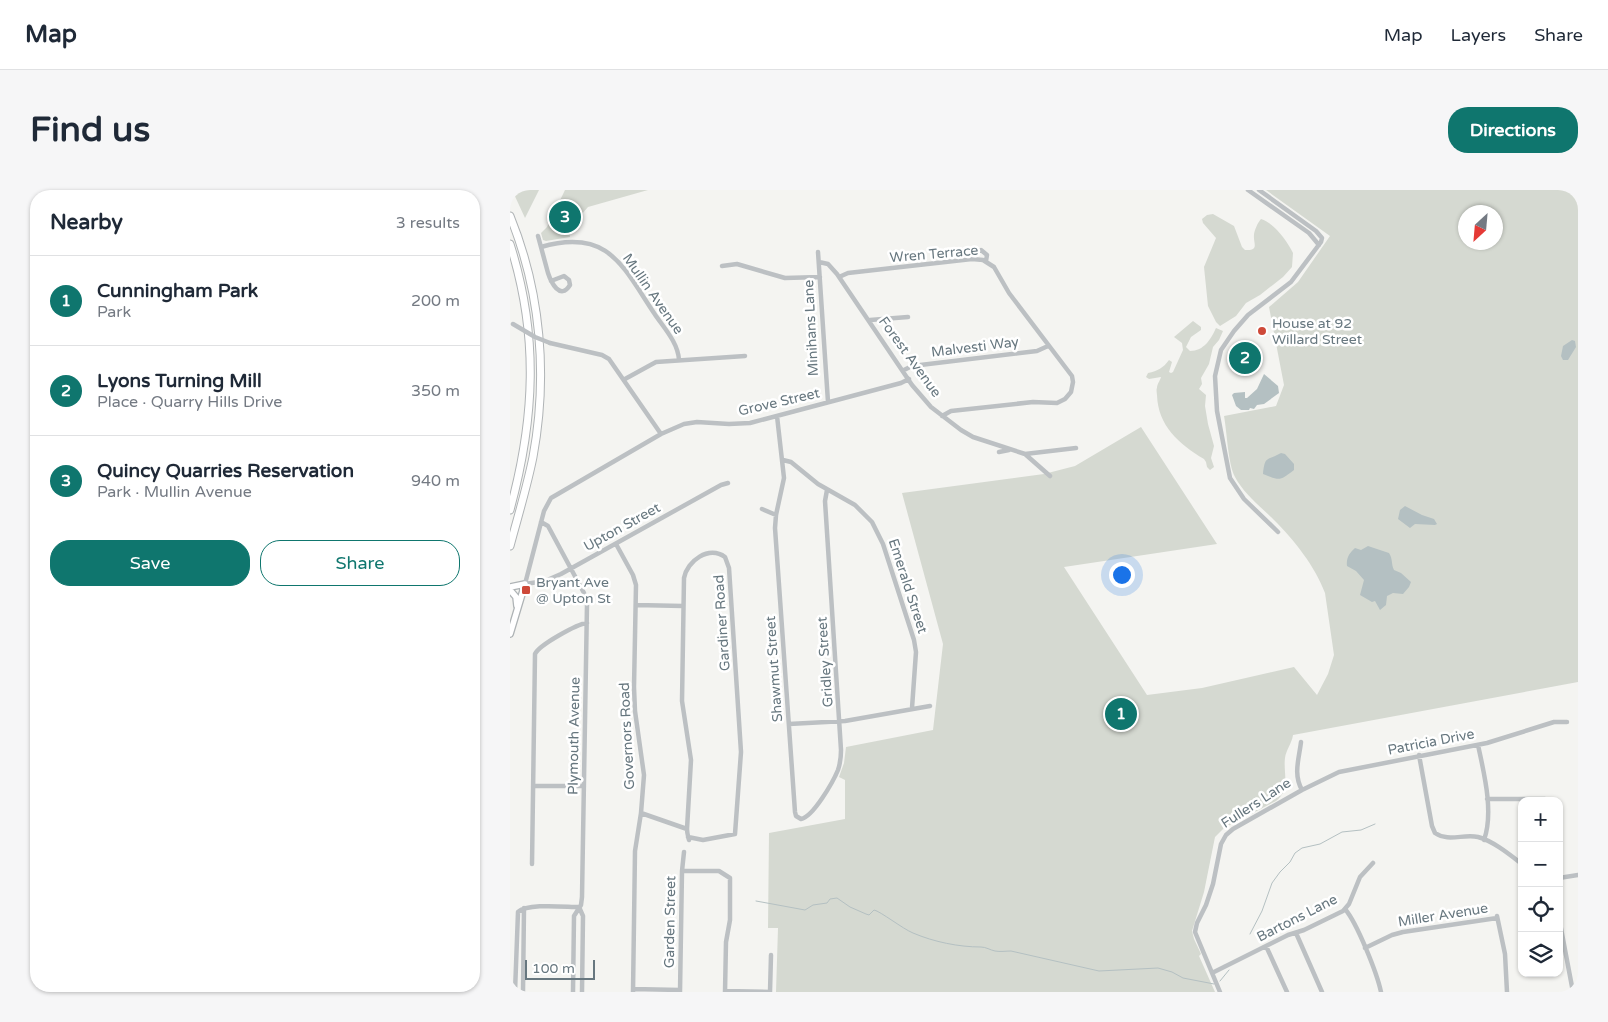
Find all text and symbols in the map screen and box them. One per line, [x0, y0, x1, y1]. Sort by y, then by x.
text: Map [25, 20, 77, 49]
text: Map [1384, 24, 1423, 46]
text: Layers [1451, 24, 1506, 46]
text: Share [1534, 24, 1583, 46]
button: Directions [1448, 107, 1578, 153]
text: Find us [30, 109, 150, 151]
pin: 3 [549, 198, 581, 236]
north arrow [1458, 205, 1503, 250]
text: Nearby [50, 210, 123, 235]
text: 3 results [396, 213, 460, 233]
street label: Wren Terrace [889, 242, 979, 266]
street label: Mullin Avenue [619, 250, 687, 338]
street label: Minihans Lane [800, 279, 822, 377]
text: Cunningham Park [97, 280, 258, 302]
text: 1 [61, 291, 71, 311]
text: 200 m [411, 291, 460, 311]
text: Park [97, 302, 131, 322]
street label: Forest Avenue [875, 313, 945, 401]
place label: House at 92 Willard Street [1272, 315, 1363, 348]
marker: House at 92 Willard Street [1256, 325, 1268, 337]
street label: Malvesti Way [930, 333, 1020, 361]
pin: 2 [1229, 339, 1261, 377]
text: Lyons Turning Mill [97, 370, 262, 392]
text: 2 [61, 381, 71, 401]
text: 350 m [411, 381, 460, 401]
street label: Grove Street [737, 384, 822, 420]
text: Place · Quarry Hills Drive [97, 392, 282, 412]
text: Quincy Quarries Reservation [97, 460, 354, 482]
text: 3 [61, 471, 71, 491]
text: 940 m [411, 471, 460, 491]
text: Park · Mullin Avenue [97, 482, 252, 502]
street label: Upton Street [581, 499, 664, 555]
street label: Emerald Street [885, 536, 932, 636]
button: Save [50, 540, 250, 586]
button: Share [260, 540, 460, 586]
your location [1109, 562, 1135, 588]
place label: Bryant Ave @ Upton St [536, 574, 612, 607]
street label: Gardiner Road [710, 574, 734, 672]
marker: Bryant Ave @ Upton St [520, 584, 532, 596]
street label: Shawmut Street [762, 615, 786, 723]
street label: Gridley Street [813, 615, 837, 708]
street label: Plymouth Avenue [564, 677, 584, 795]
street label: Governors Road [616, 682, 638, 790]
pin: 1 [1105, 695, 1137, 733]
street label: Patricia Drive [1386, 725, 1476, 759]
street label: Fullers Lane [1218, 774, 1294, 832]
map controls [1518, 797, 1563, 977]
button: + [1518, 797, 1563, 842]
button: − [1518, 842, 1563, 887]
street label: Garden Street [661, 875, 679, 968]
button: locate [1518, 887, 1563, 932]
street label: Bartons Lane [1254, 890, 1340, 946]
street label: Miller Avenue [1397, 899, 1489, 931]
button: layers [1518, 932, 1563, 977]
scale bar [525, 957, 595, 980]
text: 100 m [532, 960, 575, 977]

